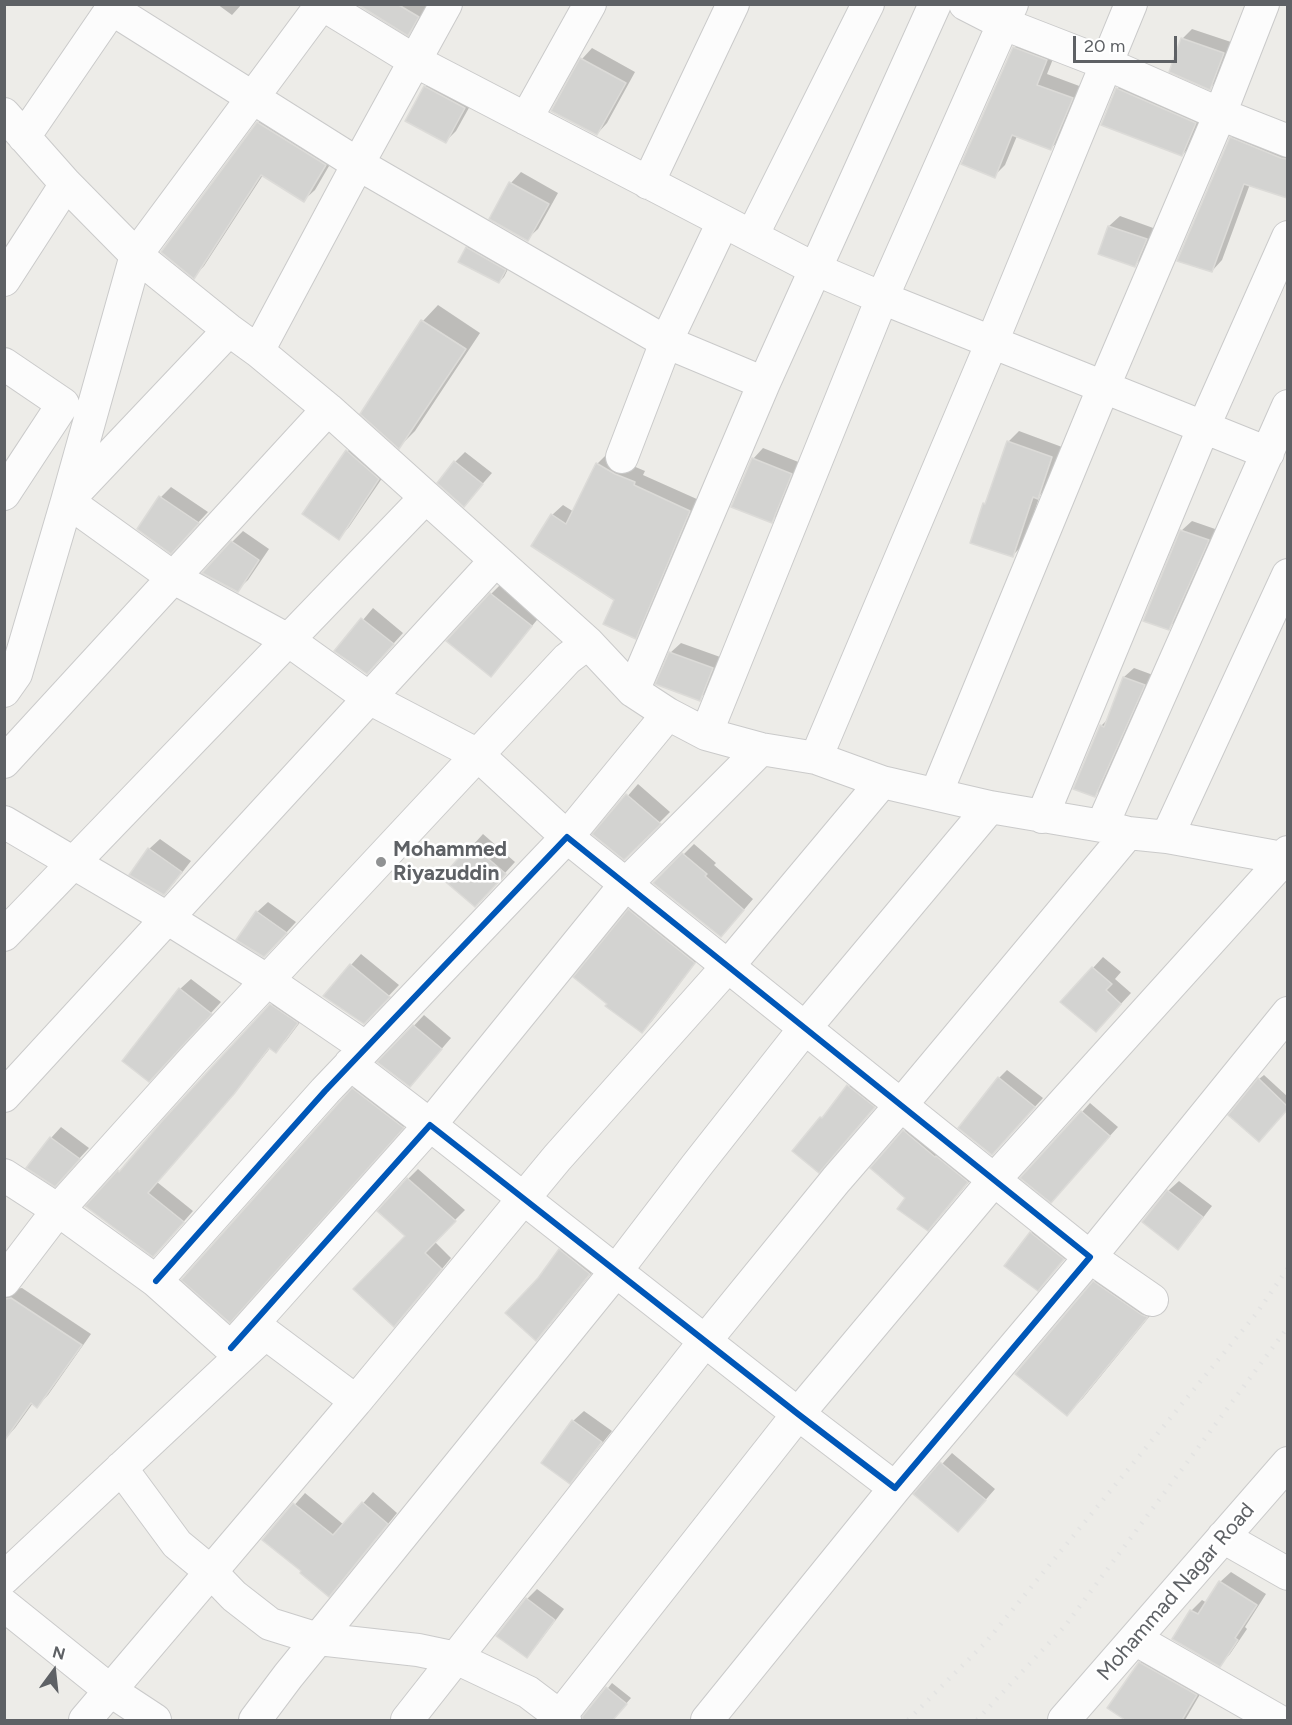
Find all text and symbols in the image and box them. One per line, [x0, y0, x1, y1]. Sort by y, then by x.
scale bar [1076, 24, 1180, 62]
text: 20 m [1084, 35, 1125, 57]
place label: Mohammed Riyazuddin [393, 837, 507, 887]
marker: Mohammed Riyazuddin [374, 855, 388, 869]
street label: Mohammad Nagar Road [1092, 1498, 1260, 1686]
north arrow [24, 1641, 84, 1701]
text: N [50, 1642, 67, 1664]

